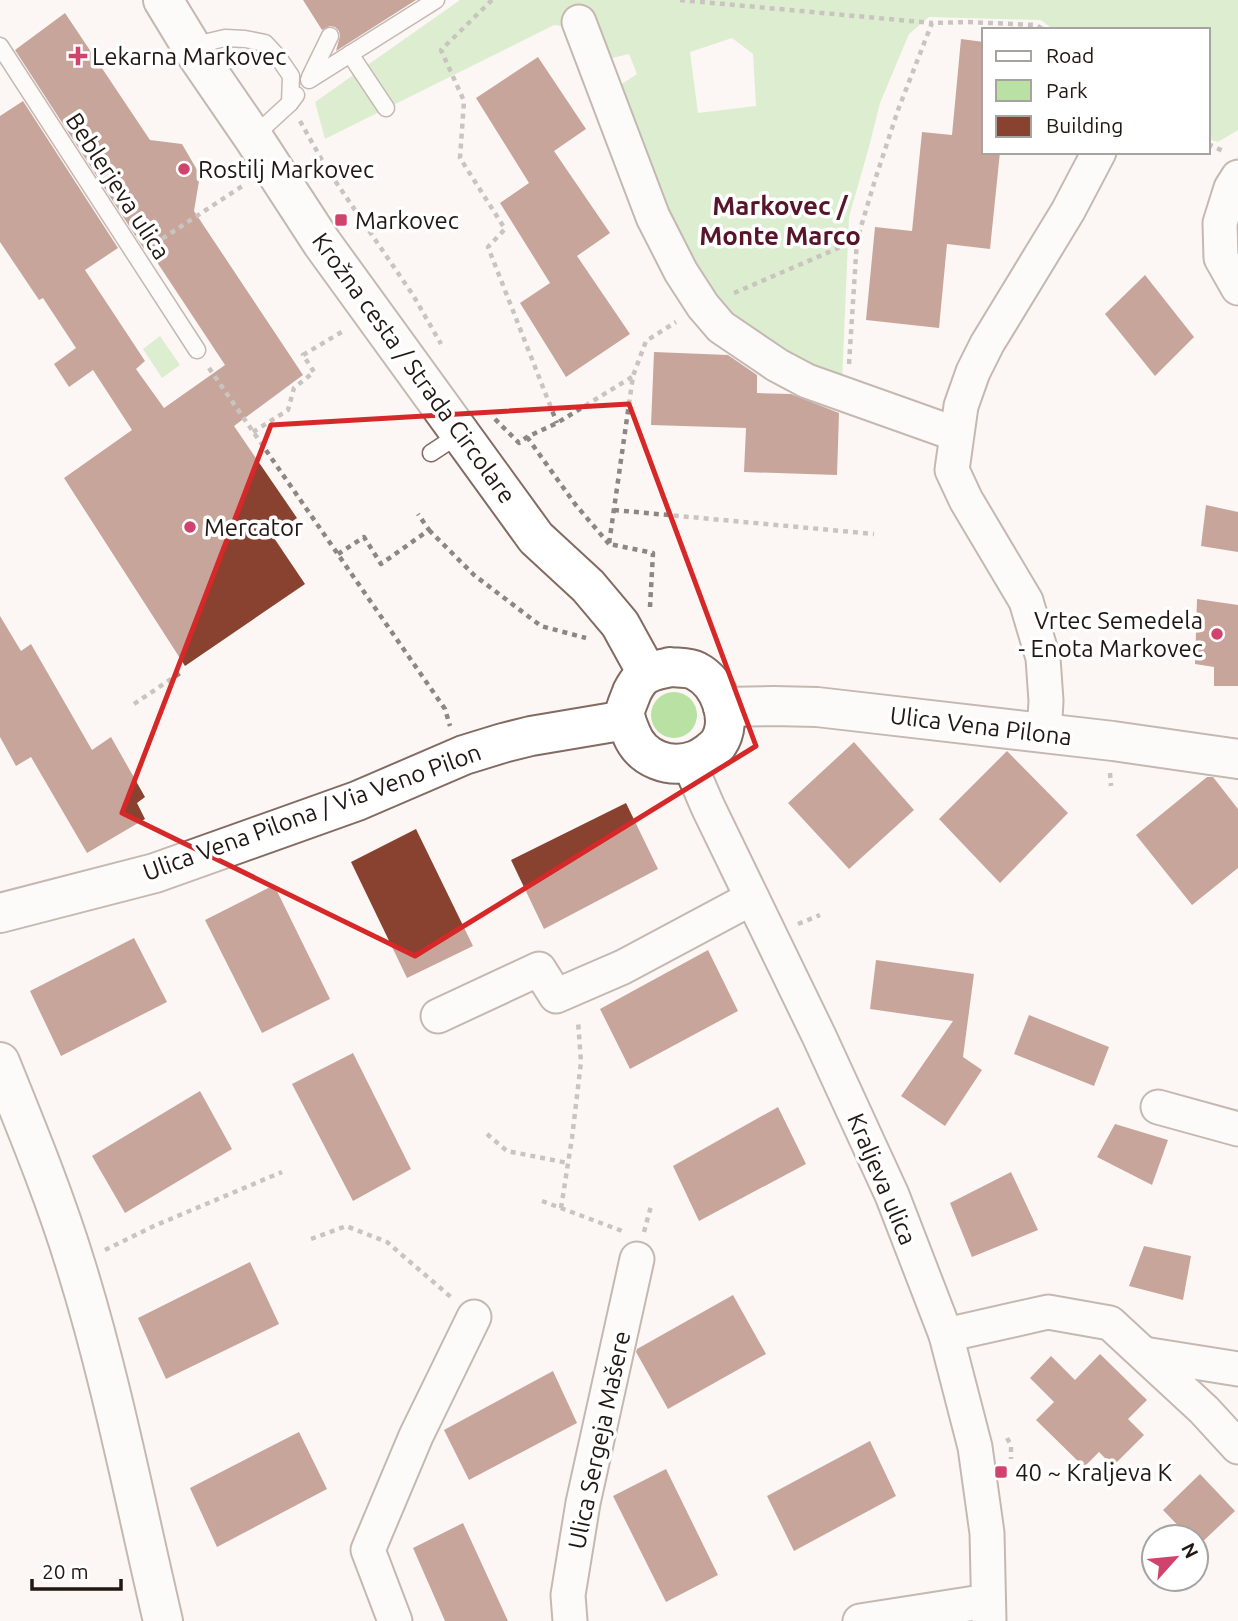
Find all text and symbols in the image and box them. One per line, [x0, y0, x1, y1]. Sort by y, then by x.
legend [982, 28, 1210, 154]
place label: Lekarna Markovec [92, 43, 287, 70]
text: Road [1046, 43, 1094, 67]
marker: Lekarna Markovec [70, 48, 86, 64]
text: Park [1046, 78, 1088, 102]
street label: Beblerjeva ulica [61, 108, 175, 264]
text: Building [1046, 113, 1123, 137]
place label: Rostilj Markovec [198, 156, 374, 183]
marker: Rostilj Markovec [176, 161, 192, 177]
district label: Markovec / Monte Marco [699, 191, 861, 250]
place label: Markovec [355, 207, 459, 234]
marker: Markovec [333, 212, 349, 228]
street label: Krožna cesta / Strada Circolare [307, 228, 521, 508]
place label: Mercator [204, 514, 303, 541]
marker: Mercator [182, 519, 198, 535]
place label: Vrtec Semedela - Enota Markovec [1018, 607, 1203, 662]
marker: Vrtec Semedela - Enota Markovec [1209, 626, 1225, 642]
street label: Ulica Vena Pilona [888, 701, 1074, 751]
street label: Ulica Vena Pilona / Via Veno Pilon [139, 738, 485, 886]
street label: Kraljeva ulica [842, 1109, 922, 1249]
street label: Ulica Sergeja Mašere [563, 1329, 635, 1551]
place label: 40 ~ Kraljeva K [1015, 1459, 1173, 1486]
marker: 40 ~ Kraljeva K [993, 1464, 1009, 1480]
north arrow [1140, 1523, 1210, 1593]
text: N [1177, 1539, 1203, 1562]
scale bar [32, 1548, 121, 1592]
text: 20 m [42, 1559, 89, 1583]

